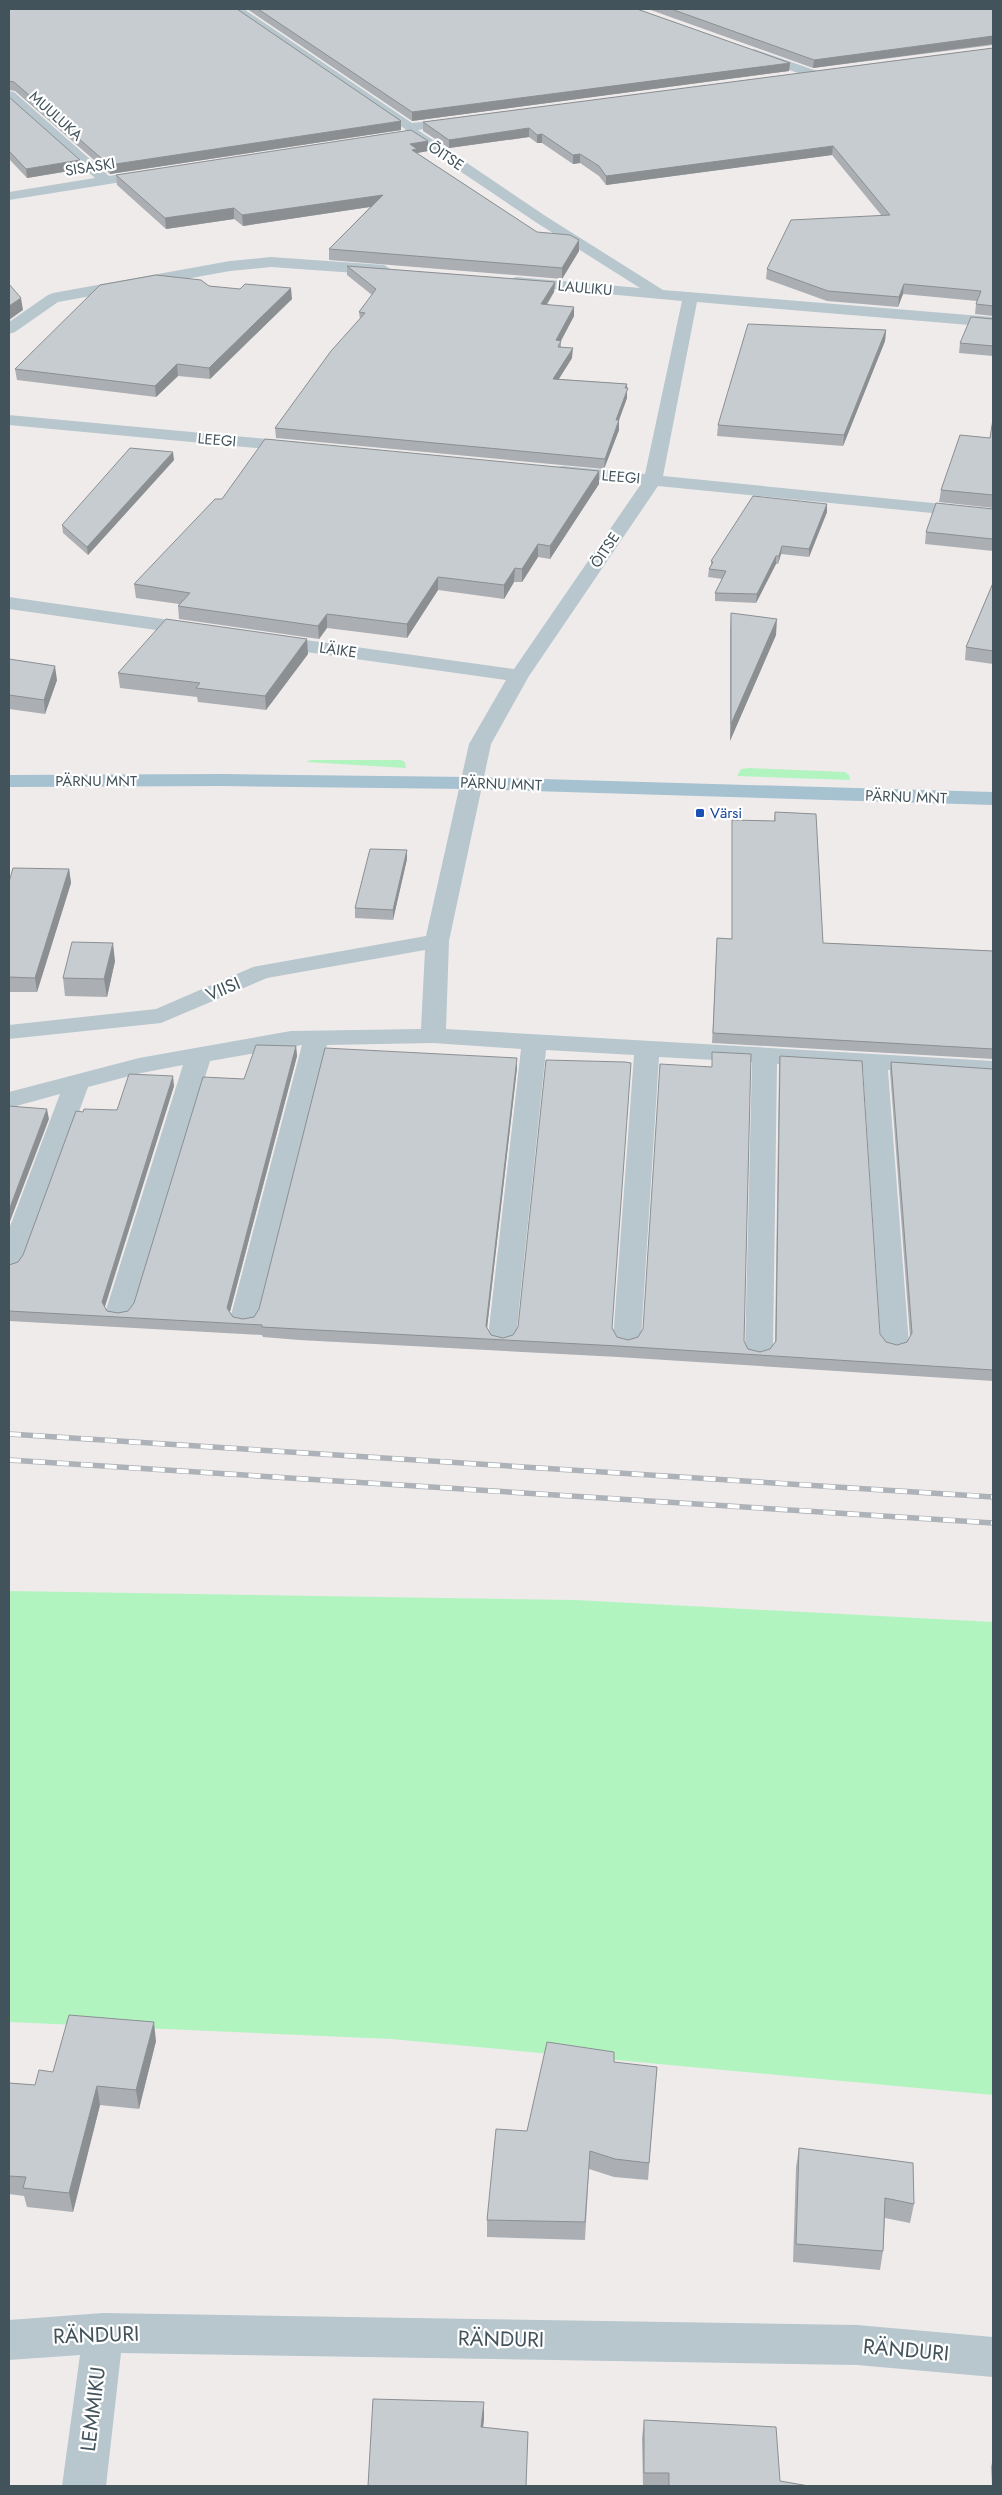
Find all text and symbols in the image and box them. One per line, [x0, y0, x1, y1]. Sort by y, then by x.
street label: MUULUKA [24, 86, 88, 146]
street label: ÕITSE [424, 136, 468, 176]
street label: SISASKI [63, 152, 117, 182]
street label: LAULIKU [557, 275, 613, 301]
street label: LEEGI [197, 427, 237, 453]
street label: LEEGI [601, 464, 641, 490]
street label: ÕITSE [585, 528, 625, 572]
street label: LÄIKE [318, 636, 358, 664]
street label: PÄRNU MNT [55, 770, 137, 792]
street label: PÄRNU MNT [460, 772, 542, 796]
street label: PÄRNU MNT [865, 785, 947, 809]
place label: Värsi [710, 802, 742, 824]
marker: Värsi [694, 807, 706, 819]
street label: VIISI [202, 970, 244, 1008]
street label: RÄNDURI [52, 2319, 140, 2351]
street label: RÄNDURI [458, 2323, 544, 2355]
street label: RÄNDURI [862, 2331, 950, 2369]
street label: LEMMIKU [73, 2365, 113, 2453]

